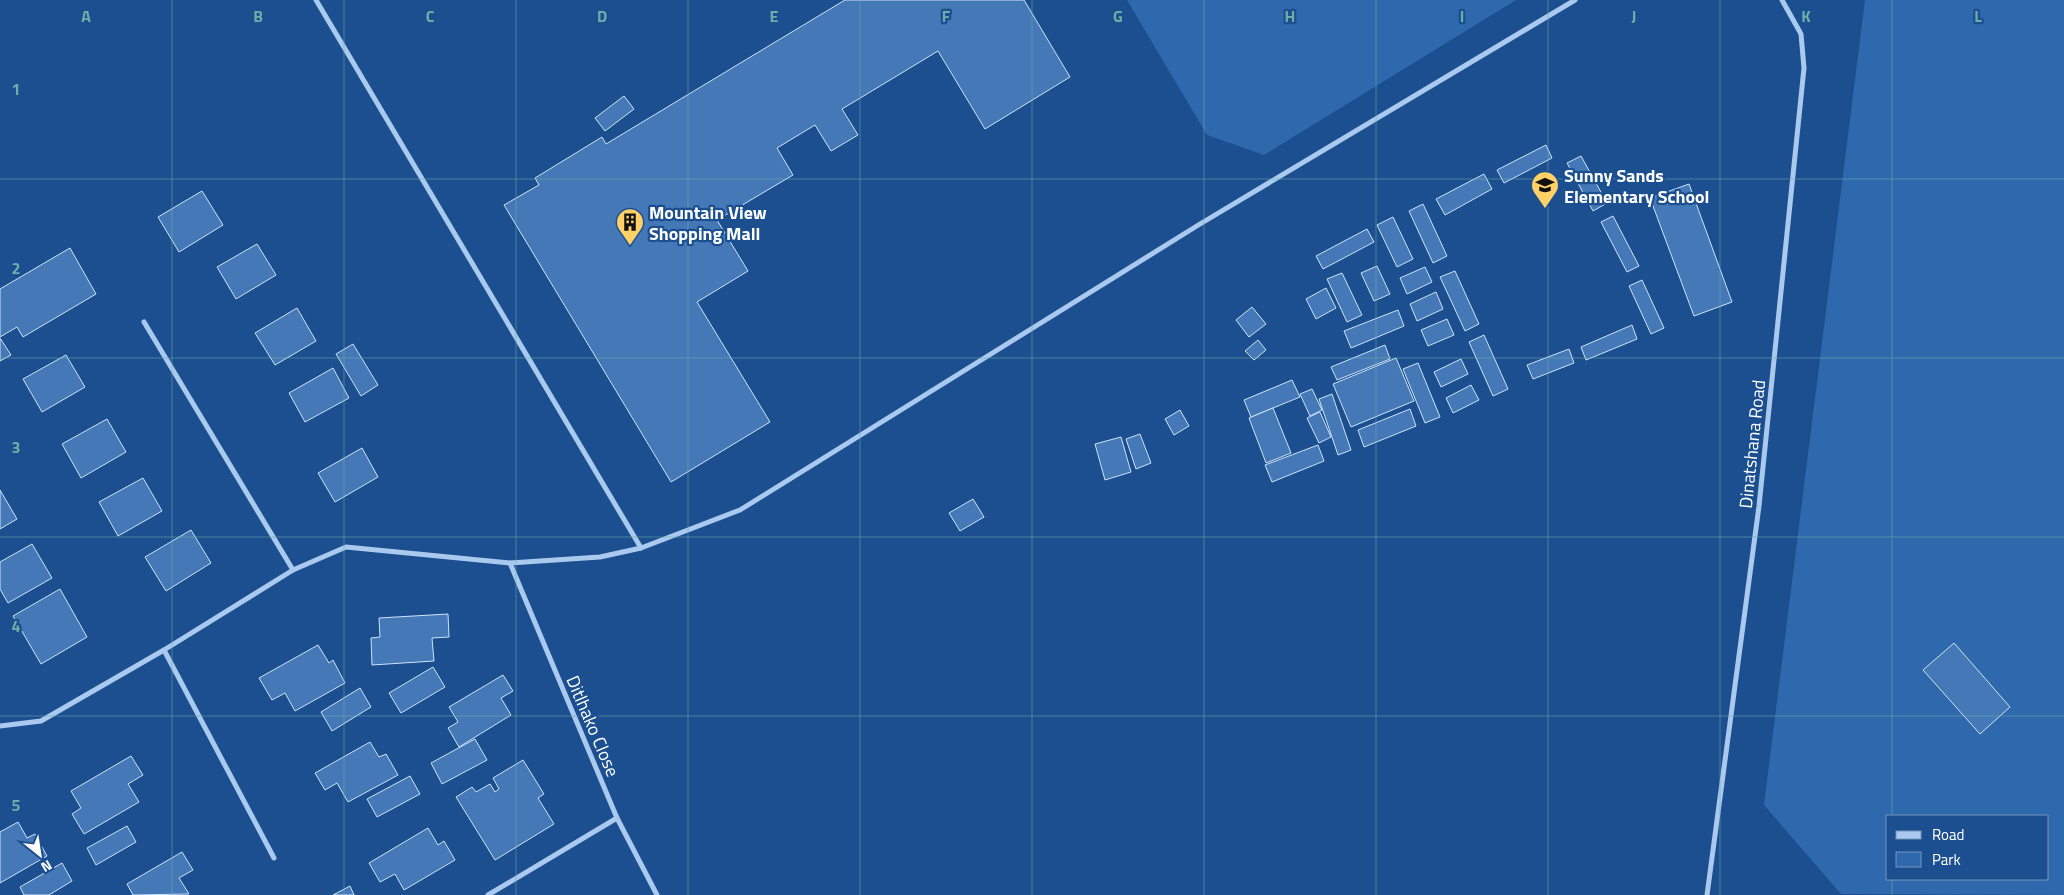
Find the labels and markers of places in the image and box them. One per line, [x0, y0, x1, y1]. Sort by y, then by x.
place label: Sunny Sands Elementary School [1564, 162, 1709, 210]
school or university icon: Sunny Sands Elementary School [1530, 170, 1560, 209]
place label: Mountain View Shopping Mall [649, 199, 767, 247]
building icon: Mountain View Shopping Mall [615, 207, 645, 246]

